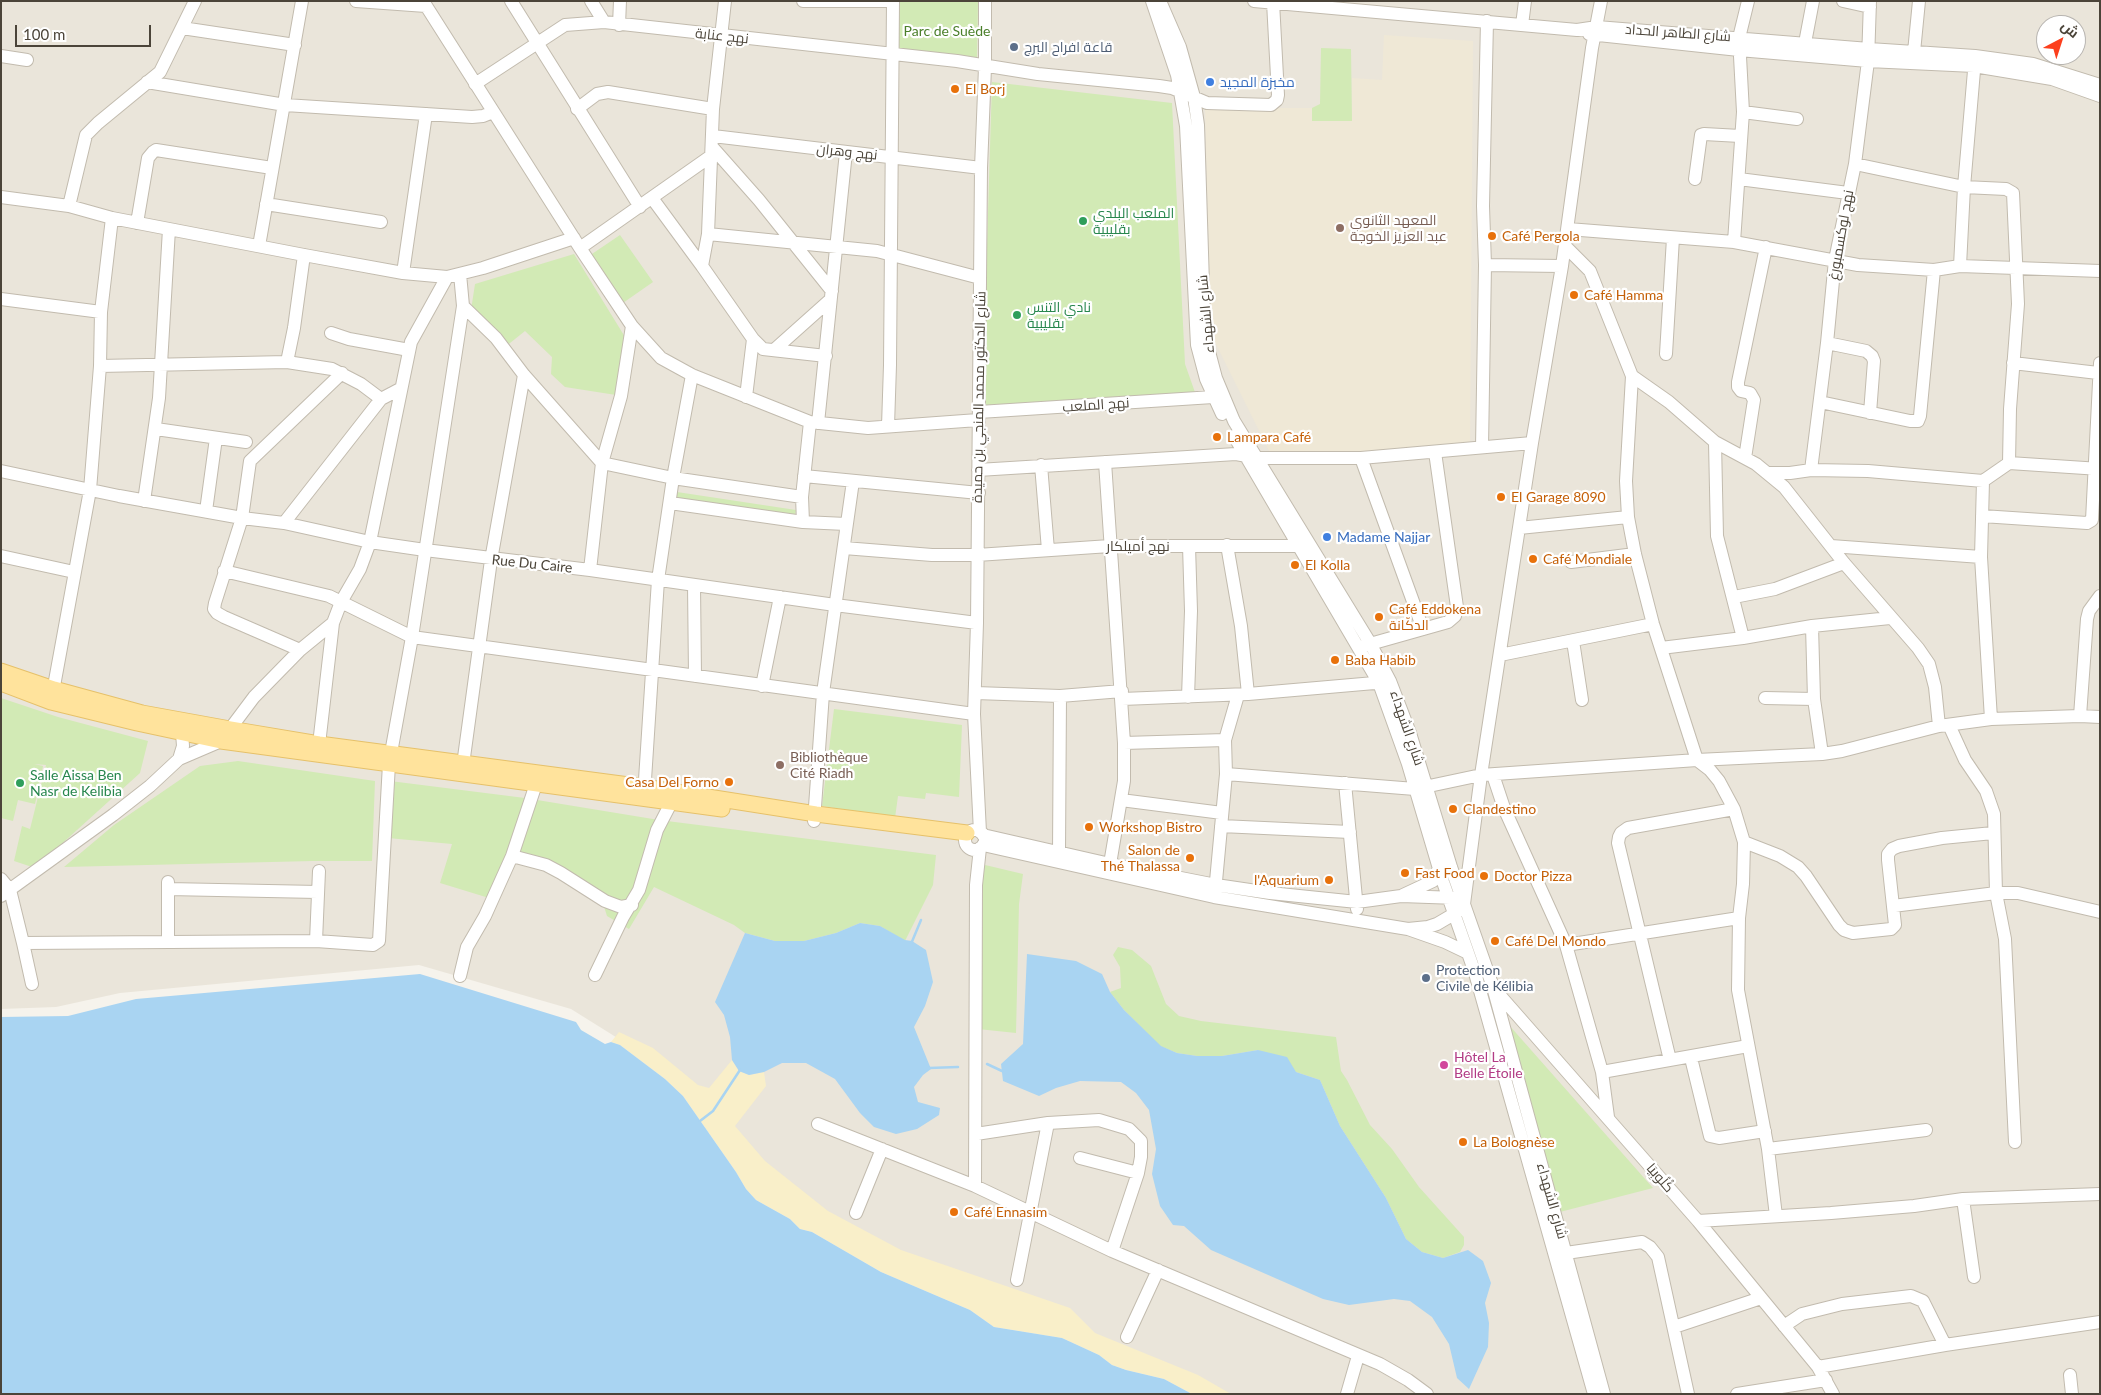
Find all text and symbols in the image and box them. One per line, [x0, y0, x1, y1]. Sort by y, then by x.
scale bar [18, 15, 154, 47]
north arrow [2036, 15, 2086, 65]
text: ش [2058, 17, 2083, 41]
street label: شارع الطاهر الحداد [1625, 21, 1731, 45]
park label: Parc de Suède [904, 23, 990, 39]
text: 100 m [23, 25, 65, 43]
street label: نهج عنابة [694, 25, 750, 47]
place label: قاعة افراح البرج [1024, 39, 1113, 55]
marker: قاعة افراح البرج [1008, 41, 1020, 53]
place label: مخبزة المجيد [1220, 74, 1295, 90]
marker: مخبزة المجيد [1204, 76, 1216, 88]
place label: El Borj [965, 81, 1005, 97]
marker: El Borj [949, 83, 961, 95]
street label: نهج وهران [816, 140, 878, 164]
street label: نهج لوكسمبورغ [1825, 189, 1857, 281]
place label: الملعب البلدي بقليبية [1093, 205, 1174, 238]
place label: المعهد الثانوي عبد العزيز الخوجة [1350, 212, 1447, 244]
marker: الملعب البلدي بقليبية [1077, 215, 1089, 227]
marker: المعهد الثانوي عبد العزيز الخوجة [1334, 222, 1346, 234]
place label: Café Pergola [1502, 228, 1580, 244]
marker: Café Pergola [1486, 230, 1498, 242]
street label: شارع الشهداء [1194, 274, 1218, 354]
place label: Café Hamma [1584, 287, 1663, 303]
marker: Café Hamma [1568, 289, 1580, 301]
street label: شارع الدكتور محمد المنجي بن حميدة [969, 291, 989, 503]
place label: نادي التنس بقليبية [1027, 299, 1091, 332]
marker: نادي التنس بقليبية [1011, 309, 1023, 321]
street label: نهج الملعب [1062, 394, 1130, 416]
place label: Lampara Café [1227, 429, 1311, 445]
marker: Lampara Café [1211, 431, 1223, 443]
place label: El Garage 8090 [1511, 489, 1606, 505]
marker: El Garage 8090 [1495, 491, 1507, 503]
place label: Madame Najjar [1337, 529, 1430, 545]
marker: Madame Najjar [1321, 531, 1333, 543]
street label: نهج أميلكار [1106, 538, 1170, 554]
street label: Rue Du Caire [491, 551, 573, 577]
place label: Café Mondiale [1543, 551, 1632, 567]
marker: Café Mondiale [1527, 553, 1539, 565]
place label: El Kolla [1305, 557, 1350, 573]
marker: El Kolla [1289, 559, 1301, 571]
place label: Café Eddokena الدكّانة [1389, 601, 1481, 634]
marker: Café Eddokena الدكّانة [1373, 611, 1385, 623]
place label: Baba Habib [1345, 652, 1416, 668]
marker: Baba Habib [1329, 654, 1341, 666]
street label: شارع الشهداء [1386, 688, 1428, 768]
place label: Bibliothèque Cité Riadh [790, 749, 868, 782]
marker: Bibliothèque Cité Riadh [774, 759, 786, 771]
place label: Salle Aissa Ben Nasr de Kelibia [30, 767, 122, 800]
place label: Casa Del Forno [625, 774, 719, 790]
marker: Casa Del Forno [723, 776, 735, 788]
marker: Salle Aissa Ben Nasr de Kelibia [14, 777, 26, 789]
place label: Clandestino [1463, 801, 1536, 817]
marker: Clandestino [1447, 803, 1459, 815]
place label: Workshop Bistro [1099, 819, 1202, 835]
marker: Workshop Bistro [1083, 821, 1095, 833]
place label: Salon de Thé Thalassa [1101, 842, 1180, 874]
marker: Salon de Thé Thalassa [1184, 852, 1196, 864]
place label: Fast Food [1415, 865, 1475, 881]
marker: Fast Food [1399, 867, 1411, 879]
place label: Doctor Pizza [1494, 868, 1572, 884]
marker: Doctor Pizza [1478, 870, 1490, 882]
place label: l'Aquarium [1254, 872, 1319, 888]
marker: l'Aquarium [1323, 874, 1335, 886]
place label: Café Del Mondo [1505, 933, 1606, 949]
marker: Café Del Mondo [1489, 935, 1501, 947]
place label: Protection Civile de Kélibia [1436, 962, 1533, 994]
marker: Protection Civile de Kélibia [1420, 972, 1432, 984]
place label: Hôtel La Belle Étoile [1454, 1049, 1523, 1082]
marker: Hôtel La Belle Étoile [1438, 1059, 1450, 1071]
place label: La Bolognèse [1473, 1134, 1555, 1150]
marker: La Bolognèse [1457, 1136, 1469, 1148]
street label: كْلُوبِيَا [1643, 1160, 1677, 1196]
street label: شارع الشهداء [1533, 1161, 1571, 1241]
place label: Café Ennasim [964, 1204, 1047, 1220]
marker: Café Ennasim [948, 1206, 960, 1218]

